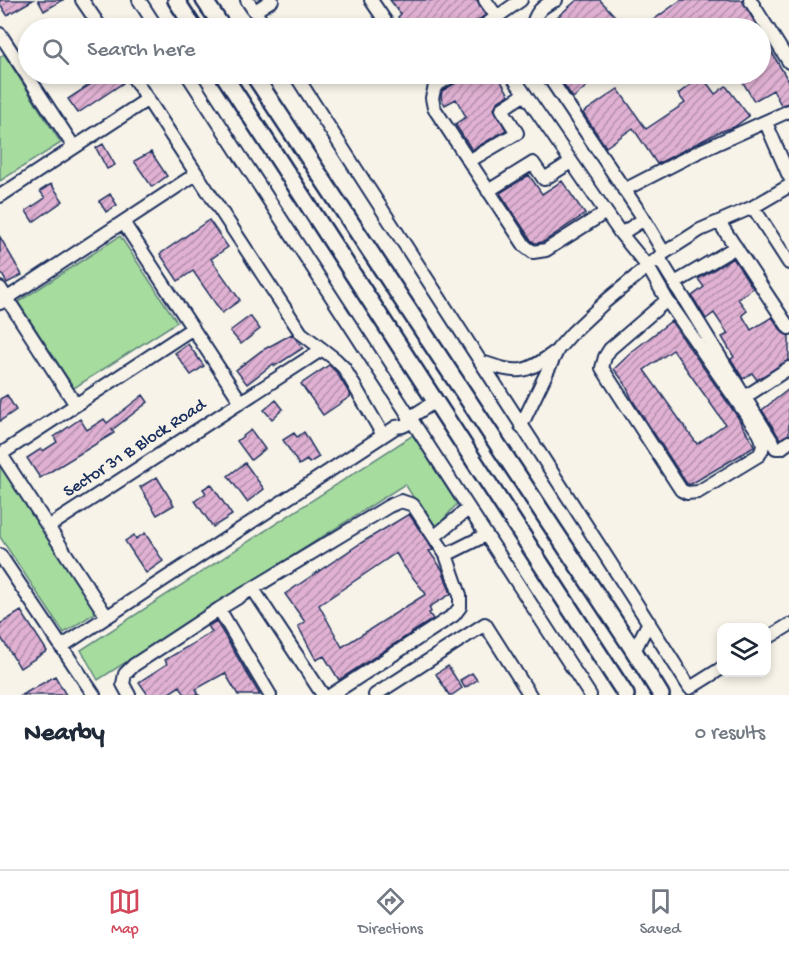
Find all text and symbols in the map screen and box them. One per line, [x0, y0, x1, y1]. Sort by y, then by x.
search box [18, 18, 771, 84]
icon: search [39, 35, 72, 68]
text: Search here [87, 38, 195, 64]
street label: Sector 31 B Block Road [60, 394, 211, 503]
map controls [717, 623, 771, 677]
button: layers [717, 623, 771, 677]
text: Nearby [24, 719, 105, 750]
text: 0 results [695, 723, 765, 746]
tab: Map [108, 885, 141, 940]
tab: Directions [358, 885, 423, 940]
tab: Saved [640, 885, 681, 940]

